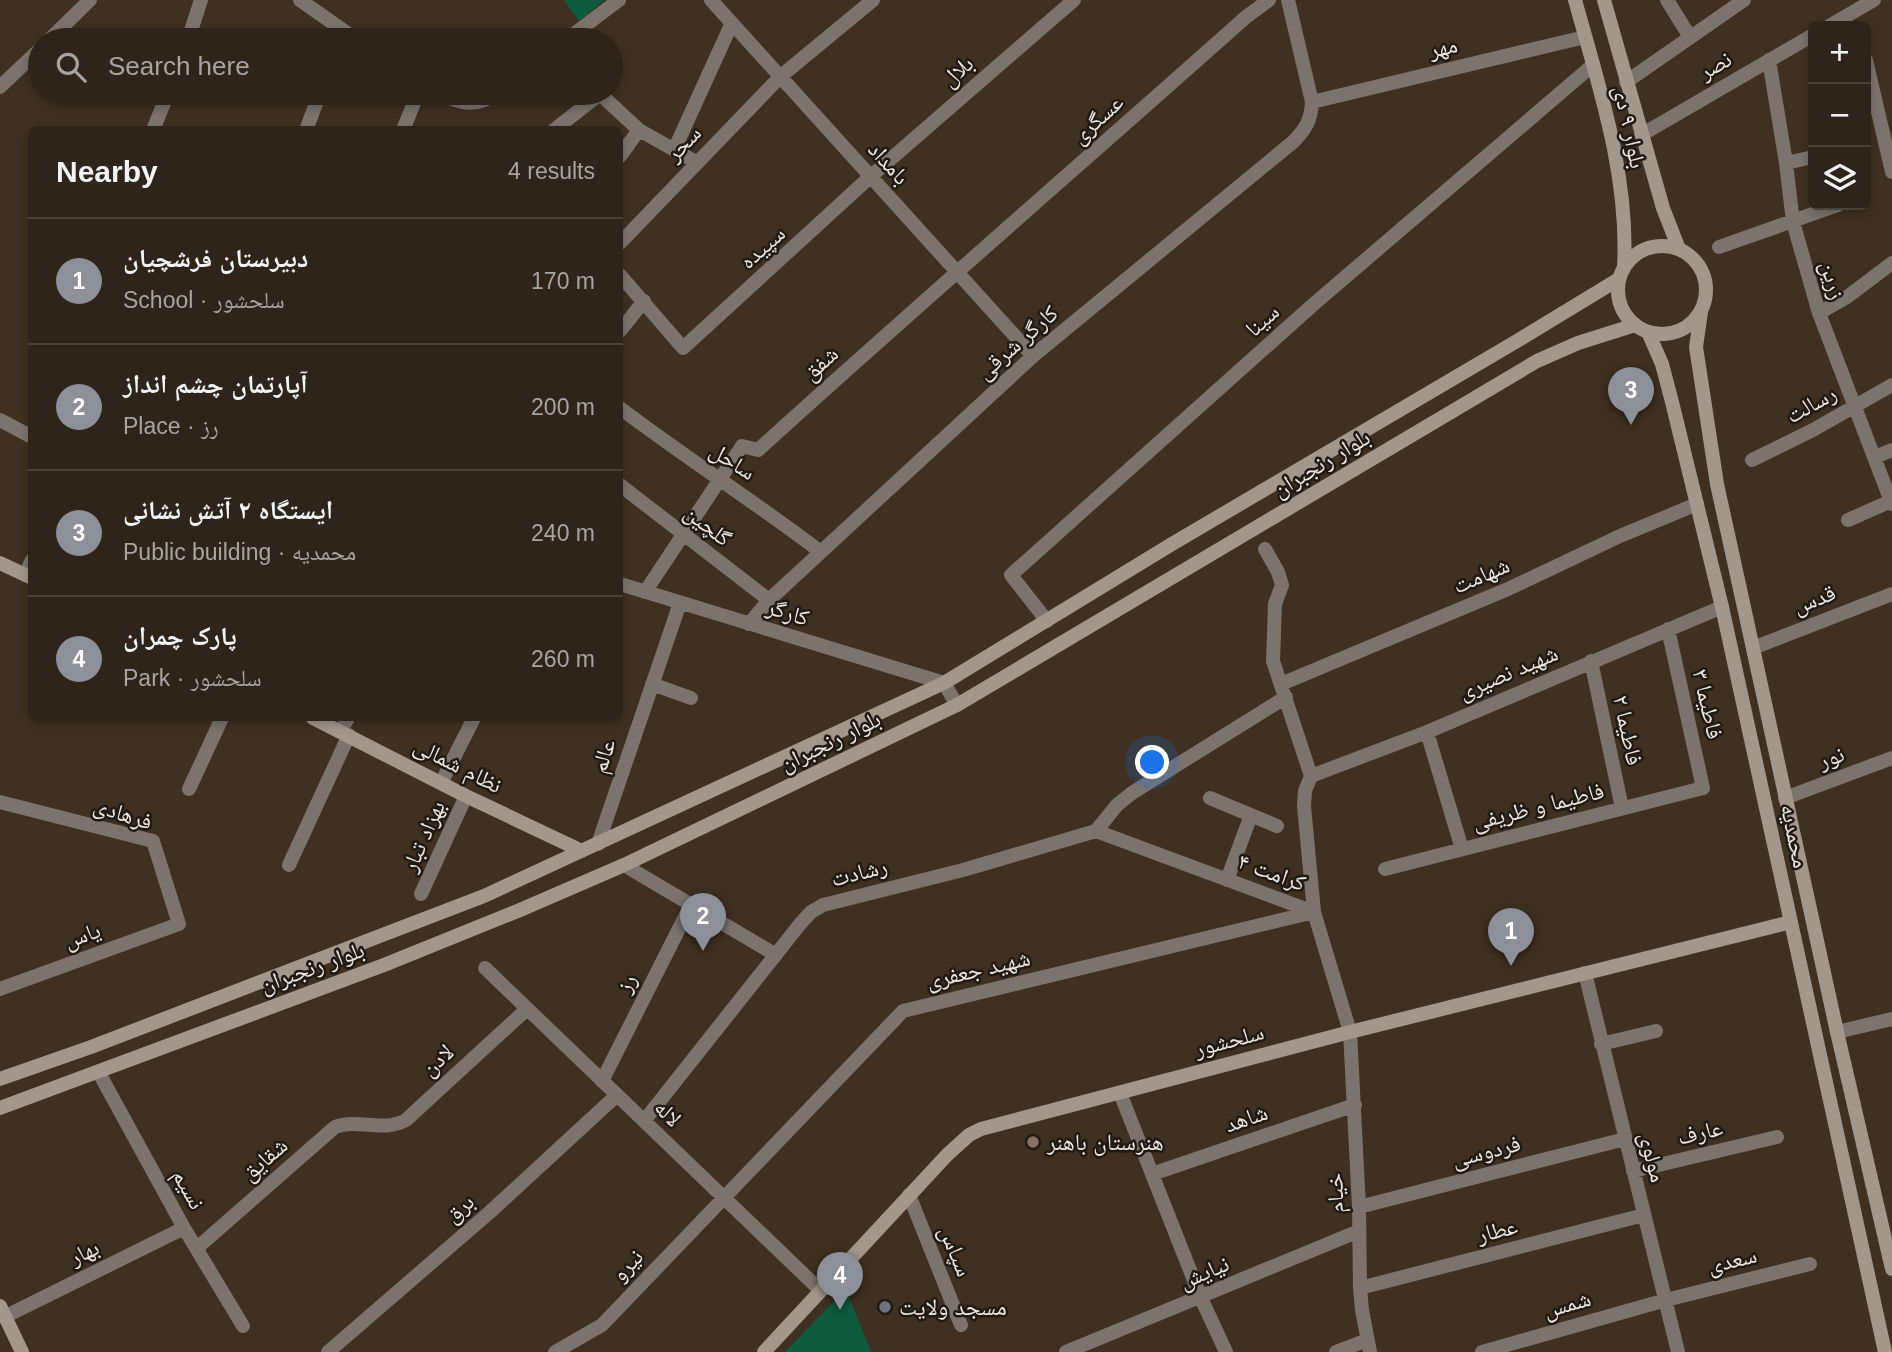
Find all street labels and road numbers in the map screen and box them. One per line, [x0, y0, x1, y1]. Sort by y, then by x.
street label: مهر [1425, 31, 1460, 63]
street label: نصر [1693, 45, 1736, 85]
street label: بلال [936, 50, 979, 93]
street label: بلوار ۹ دی [1608, 83, 1651, 171]
street label: عسگری [1066, 89, 1129, 150]
street label: سحر [659, 120, 706, 167]
street label: بامداد [863, 136, 915, 190]
street label: سپیده [734, 220, 791, 275]
street label: زرین [1814, 258, 1851, 303]
street label: سینا [1240, 298, 1284, 342]
street label: کارگر شرقی [971, 299, 1064, 385]
street label: شفق [797, 340, 844, 386]
street label: رسالت [1781, 380, 1841, 428]
street label: بلوار رنجبران [1268, 424, 1375, 503]
street label: ساحل [705, 437, 761, 486]
street label: گلچین [679, 499, 737, 552]
street label: شهامت [1449, 552, 1513, 598]
street label: قدس [1789, 579, 1839, 620]
street label: کارگر [763, 593, 813, 631]
street label: شهید نصیری [1454, 639, 1562, 705]
street label: ۳ فاطیما [1687, 666, 1729, 742]
street label: فاطیما ۲ [1608, 693, 1648, 768]
street label: بلوار رنجبران [775, 705, 885, 777]
street label: نظام شمالی [408, 732, 506, 801]
street label: عالم [585, 735, 624, 777]
street label: نور [1813, 740, 1848, 774]
street label: فاطیما و ظریفی [1469, 777, 1607, 836]
street label: فرهادی [90, 791, 156, 836]
street label: بهزاد تبار [395, 796, 451, 877]
street label: محمدیه [1775, 802, 1814, 870]
street label: کرامت ۴ [1235, 848, 1310, 896]
street label: رشادت [828, 852, 890, 892]
street label: یاس [60, 916, 104, 954]
street label: بلوار رنجبران [256, 936, 368, 999]
street label: شهید جعفری [923, 944, 1033, 995]
street label: رز [610, 969, 642, 998]
street label: سلحشور [1190, 1018, 1267, 1062]
street label: لادن [415, 1039, 459, 1082]
street label: لاله [649, 1094, 687, 1132]
street label: شاهد [1221, 1099, 1271, 1137]
street label: عارف [1675, 1114, 1726, 1150]
street label: مولوی [1633, 1129, 1672, 1185]
street label: فردوسی [1449, 1130, 1523, 1173]
street label: شقایق [236, 1132, 293, 1187]
street label: نسیم [165, 1164, 211, 1215]
street label: خیام [1321, 1172, 1352, 1213]
street label: برق [439, 1188, 480, 1229]
street label: عطار [1473, 1212, 1520, 1248]
street label: سپاس [933, 1222, 978, 1281]
street label: بهار [64, 1234, 103, 1271]
street label: سعدی [1705, 1241, 1760, 1280]
street label: نیرو [606, 1243, 649, 1287]
street label: نیایش [1175, 1250, 1233, 1295]
street label: شمس [1540, 1285, 1594, 1324]

